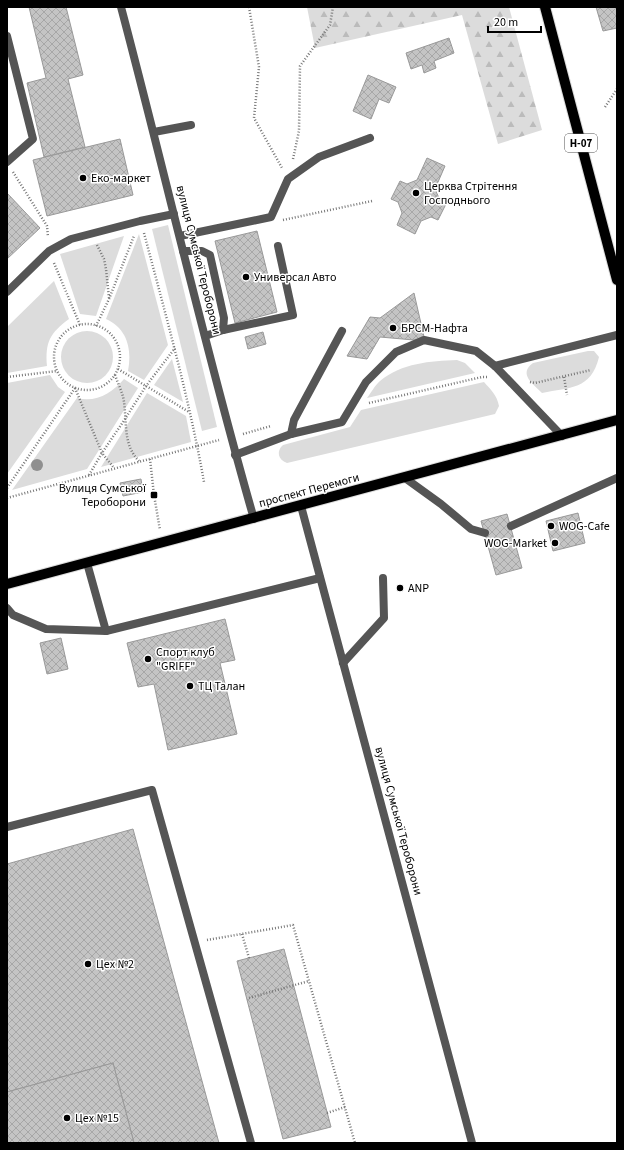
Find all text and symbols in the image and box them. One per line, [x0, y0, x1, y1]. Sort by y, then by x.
scale bar [488, 8, 541, 34]
text: 20 m [494, 14, 518, 31]
road number: Н-07 [565, 134, 597, 152]
place label: Еко-маркет [91, 170, 151, 187]
marker: Еко-маркет [78, 173, 88, 183]
place label: Церква Стрітення Господнього [424, 178, 518, 209]
street label: вулиця Сумської Тероборони [172, 184, 225, 337]
marker: Церква Стрітення Господнього [411, 188, 421, 198]
place label: Универсал Авто [254, 269, 336, 286]
marker: Универсал Авто [241, 272, 251, 282]
place label: БРСМ-Нафта [401, 320, 468, 337]
marker: БРСМ-Нафта [388, 323, 398, 333]
street label: проспект Перемоги [257, 469, 361, 512]
place label: Вулиця Сумської Тероборони [59, 480, 147, 511]
marker: Вулиця Сумської Тероборони [149, 490, 159, 500]
place label: WOG-Cafe [559, 518, 610, 535]
marker: WOG-Cafe [546, 521, 556, 531]
place label: WOG-Market [484, 535, 547, 552]
marker: WOG-Market [550, 538, 560, 548]
place label: ANP [408, 580, 429, 597]
marker: ANP [395, 583, 405, 593]
place label: Спорт клуб "GRIFF" [156, 644, 215, 675]
marker: Спорт клуб "GRIFF" [143, 654, 153, 664]
place label: ТЦ Талан [198, 678, 245, 695]
marker: ТЦ Талан [185, 681, 195, 691]
street label: вулиця Сумської Тероборони [370, 745, 427, 897]
place label: Цех №2 [96, 956, 134, 973]
marker: Цех №2 [83, 959, 93, 969]
place label: Цех №15 [75, 1110, 119, 1127]
marker: Цех №15 [62, 1113, 72, 1123]

